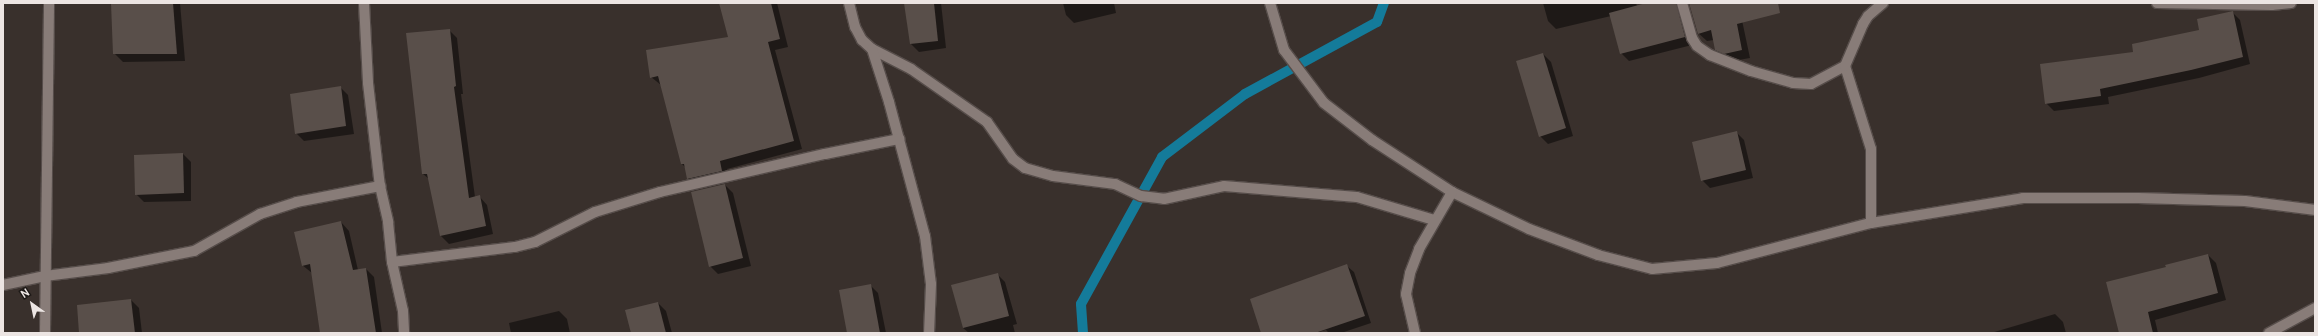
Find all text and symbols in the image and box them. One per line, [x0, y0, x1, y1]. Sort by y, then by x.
north arrow [12, 284, 52, 324]
text: N [18, 286, 33, 302]

